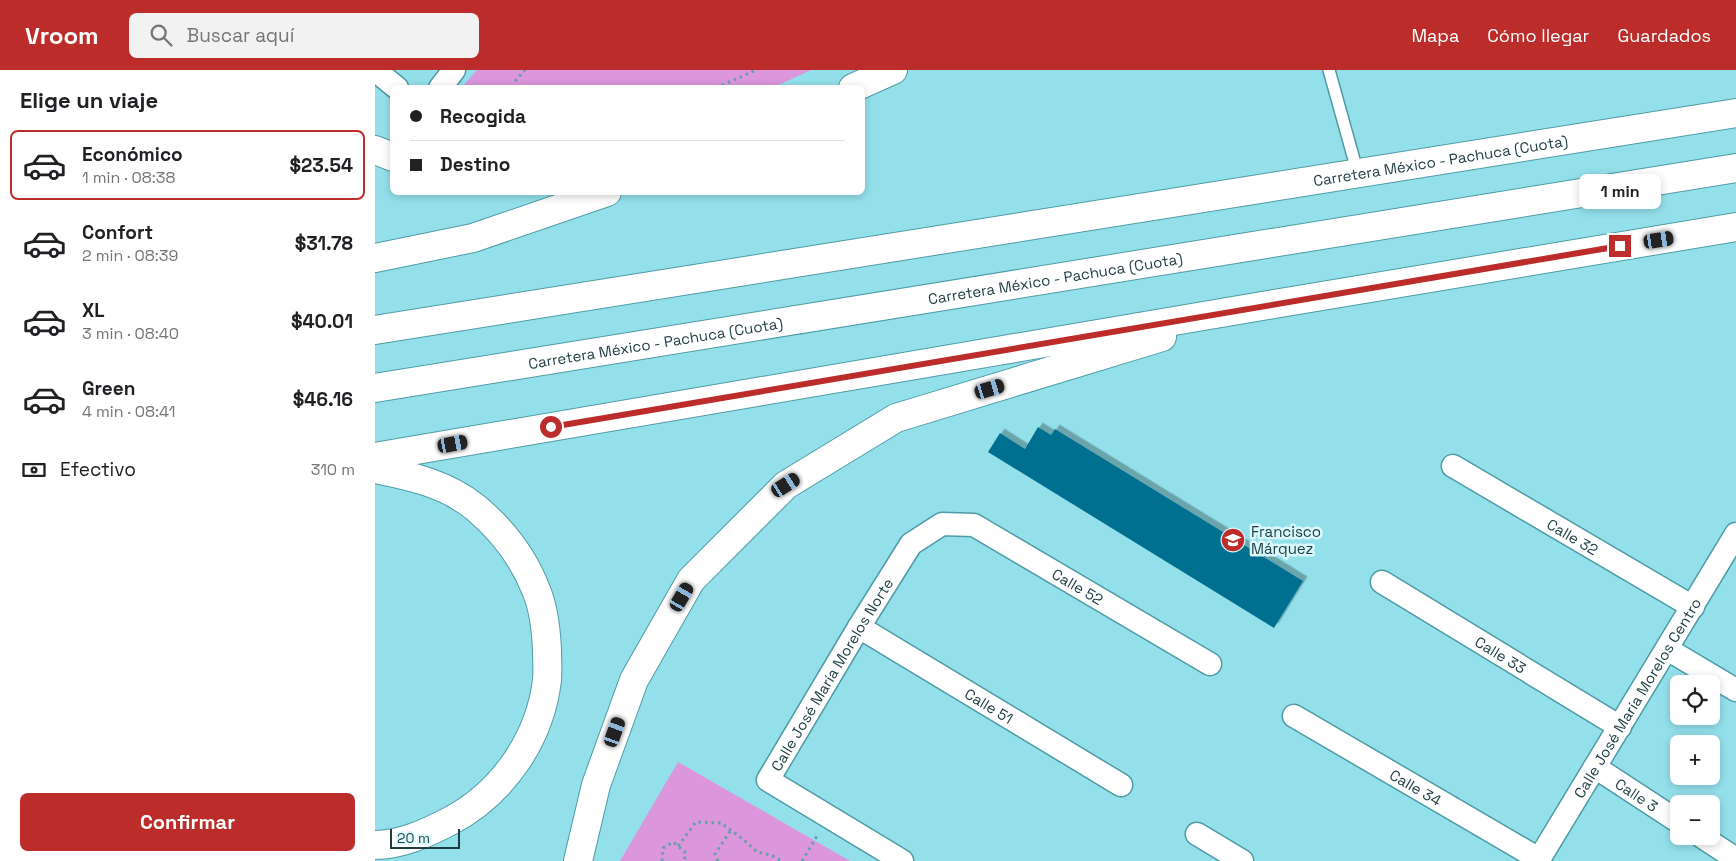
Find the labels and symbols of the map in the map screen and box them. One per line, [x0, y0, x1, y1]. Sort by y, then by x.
street label: Carretera México - Pachuca (Cuota) [1312, 130, 1569, 190]
callout: 1 min [1579, 174, 1661, 208]
car [1643, 230, 1674, 250]
route end [1609, 235, 1631, 257]
street label: Carretera México - Pachuca (Cuota) [926, 248, 1184, 308]
street label: Carretera México - Pachuca (Cuota) [527, 313, 784, 373]
car [973, 377, 1006, 401]
route start [540, 416, 562, 438]
car [436, 434, 469, 454]
car [769, 471, 802, 499]
street label: Calle 32 [1544, 514, 1602, 559]
place label: Francisco Márquez [1251, 522, 1321, 558]
school or university icon: Francisco Márquez [1220, 527, 1246, 553]
street label: Calle 52 [1049, 564, 1107, 609]
street label: Calle José María Morelos Norte [766, 574, 897, 774]
car [668, 580, 695, 614]
street label: Calle José María Morelos Centro [1569, 594, 1705, 801]
street label: Calle 33 [1472, 632, 1530, 677]
street label: Calle 51 [961, 684, 1017, 727]
car [602, 715, 627, 749]
street label: Calle 34 [1386, 765, 1445, 810]
street label: Calle 3 [1612, 773, 1662, 815]
scale bar [390, 826, 460, 849]

